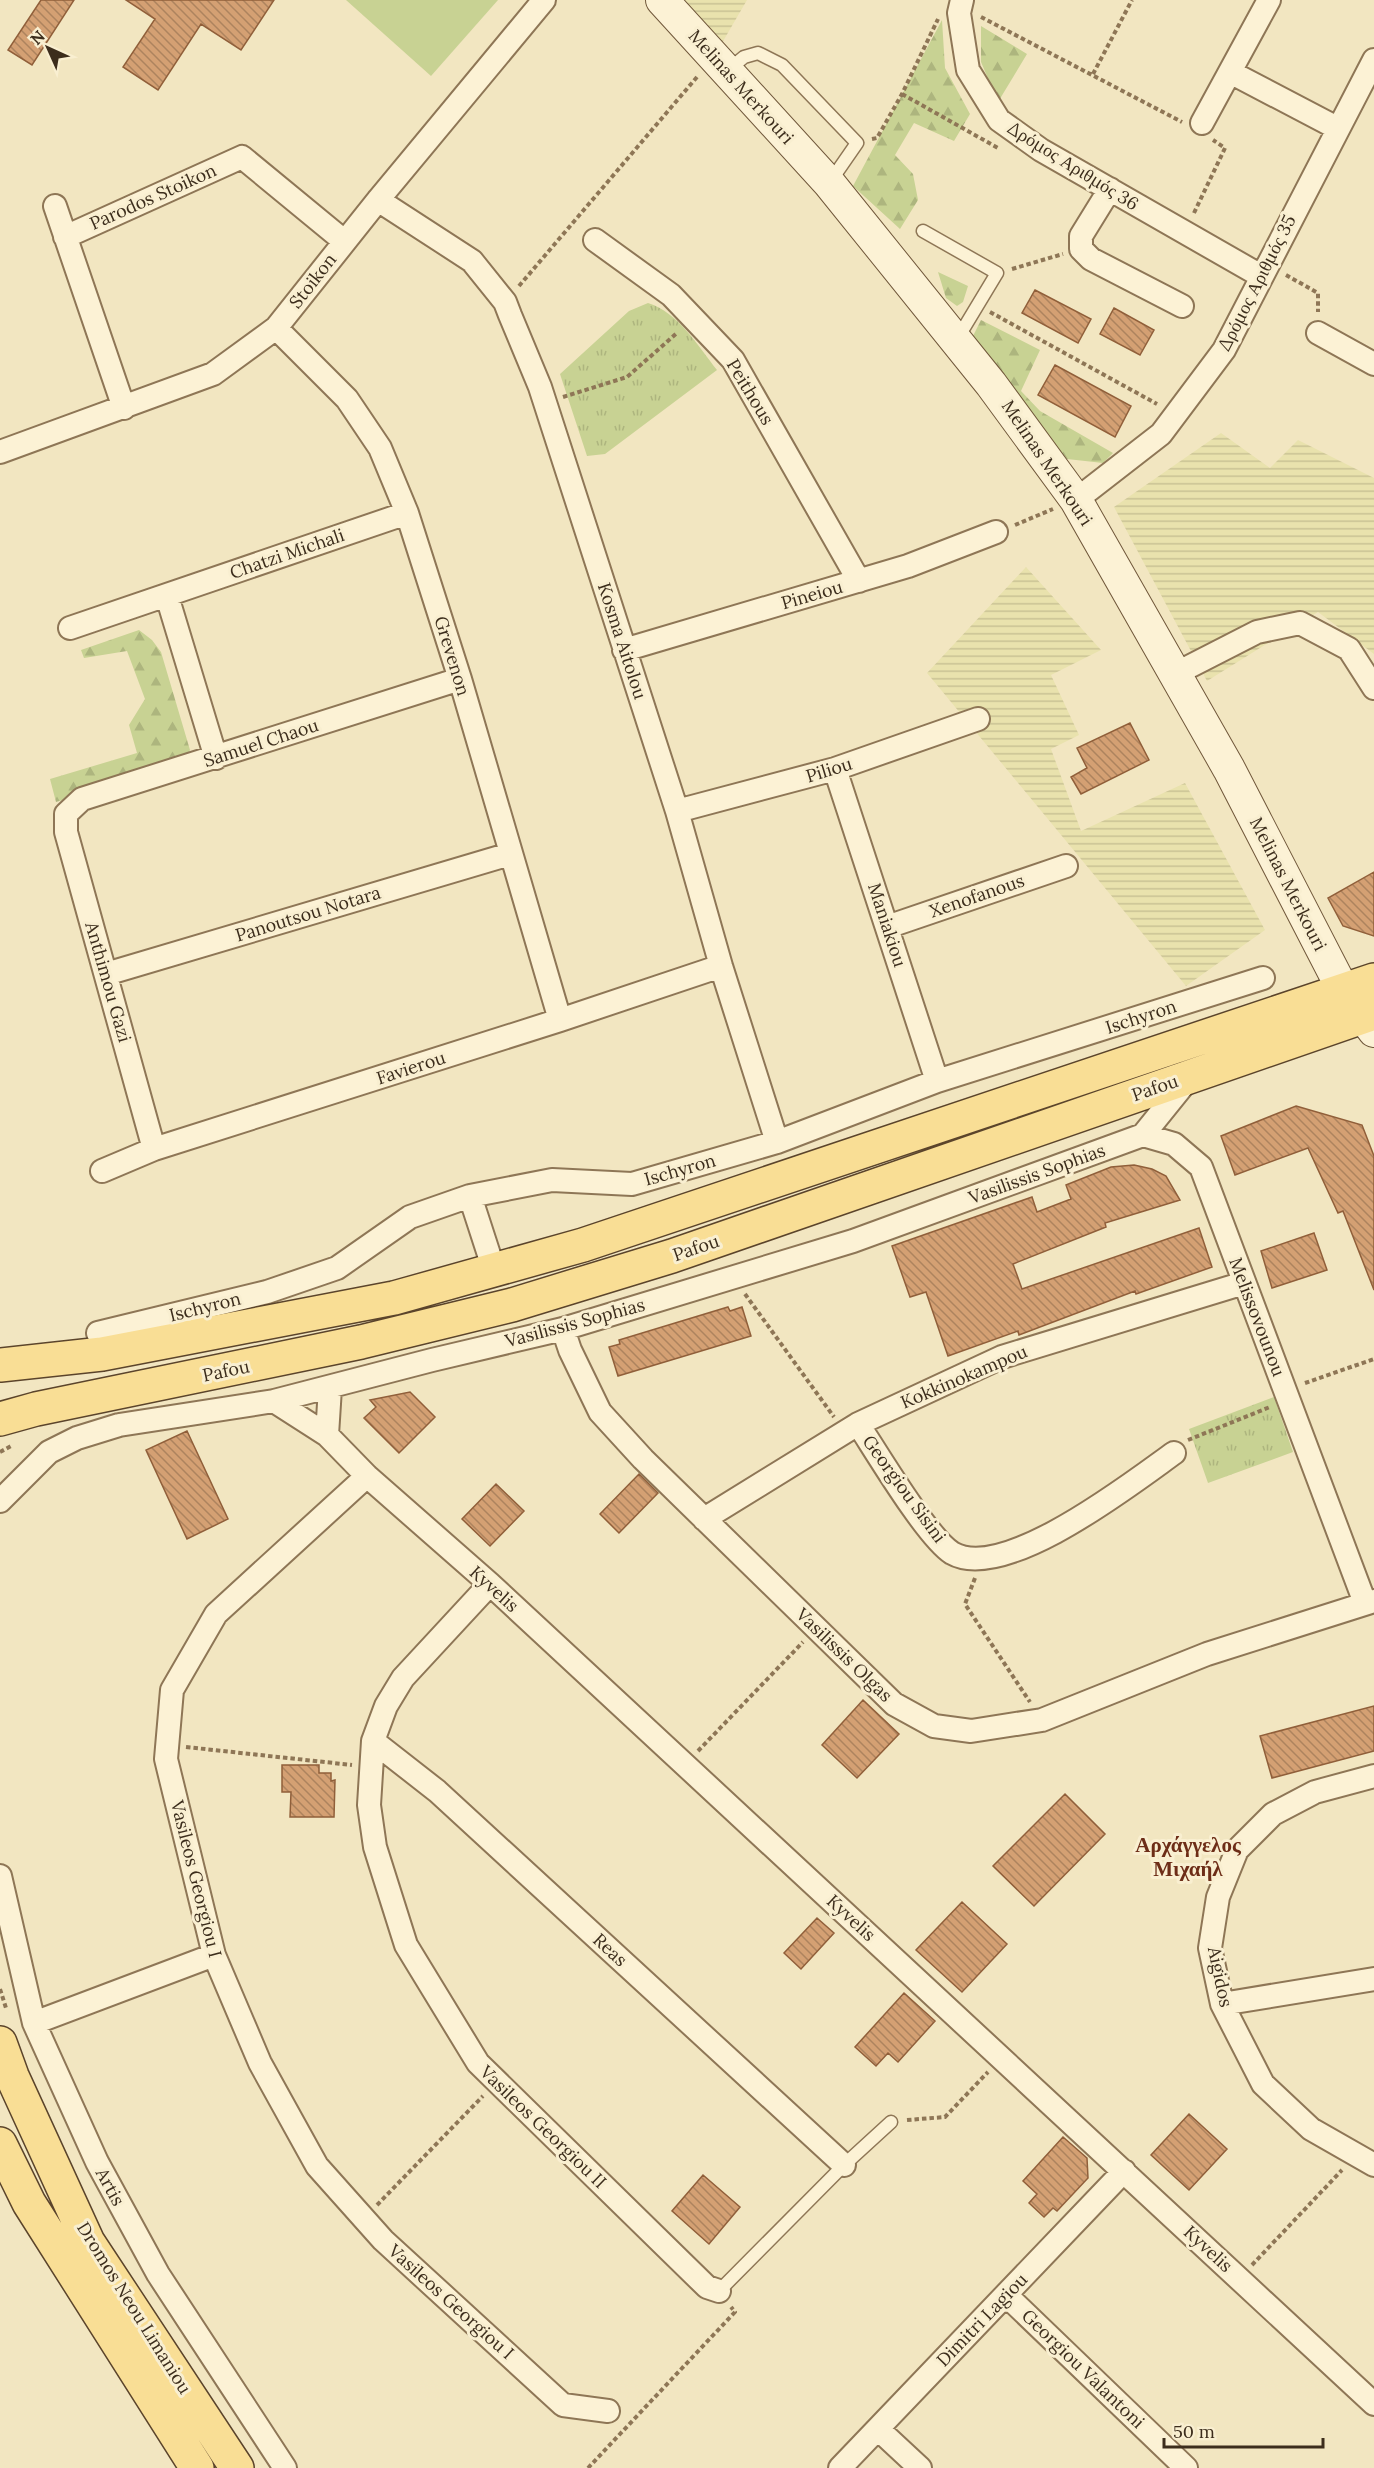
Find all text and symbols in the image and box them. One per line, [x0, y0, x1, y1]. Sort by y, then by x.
north arrow [18, 18, 78, 78]
street label: Melinas Merkouri [684, 24, 799, 149]
text: N [26, 26, 49, 49]
street label: Δρόμος Αριθμός 36 [1003, 116, 1143, 215]
street label: Parodos Stoikon [86, 158, 220, 235]
street label: Δρόμος Αριθμός 35 [1212, 211, 1301, 355]
street label: Stoikon [284, 248, 341, 313]
street label: Peithous [722, 354, 779, 429]
street label: Melinas Merkouri [997, 395, 1098, 530]
street label: Chatzi Michali [227, 523, 347, 584]
street label: Pineiou [778, 575, 846, 614]
street label: Kosma Aitolou [593, 580, 652, 702]
street label: Grevenon [429, 613, 476, 699]
street label: Samuel Chaou [200, 713, 322, 772]
street label: Piliou [803, 752, 855, 787]
street label: Melinas Merkouri [1245, 813, 1332, 954]
street label: Xenofanous [926, 869, 1027, 922]
street label: Panoutsou Notara [232, 880, 383, 947]
street label: Maniakiou [863, 880, 912, 970]
street label: Anthimou Gazi [80, 918, 137, 1045]
street label: Ischyron [1103, 994, 1179, 1039]
street label: Favierou [373, 1046, 448, 1089]
street label: Pafou [1129, 1069, 1181, 1106]
street label: Vasilissis Sophias [964, 1138, 1108, 1209]
street label: Ischyron [642, 1148, 718, 1191]
street label: Pafou [670, 1229, 722, 1266]
street label: Melissovounou [1224, 1254, 1291, 1380]
street label: Ischyron [167, 1287, 243, 1327]
street label: Vasilissis Sophias [502, 1293, 647, 1352]
street label: Kokkinokampou [897, 1339, 1031, 1414]
street label: Pafou [200, 1354, 252, 1387]
street label: Georgiou Sisini [858, 1430, 951, 1547]
street label: Kyvelis [465, 1561, 524, 1617]
street label: Vasilissis Olgas [790, 1602, 897, 1707]
street label: Vasileos Georgiou I [166, 1797, 227, 1960]
district label: Αρχάγγελος Μιχαήλ [1135, 1831, 1242, 1882]
street label: Kyvelis [822, 1889, 881, 1946]
street label: Reas [588, 1928, 632, 1971]
street label: Aigidos [1203, 1943, 1238, 2009]
street label: Vasileos Georgiou II [474, 2060, 612, 2193]
street label: Artis [90, 2163, 130, 2210]
street label: Dromos Neou Limaniou [72, 2217, 197, 2398]
street label: Kyvelis [1179, 2220, 1238, 2277]
street label: Vasileos Georgiou I [383, 2238, 519, 2364]
street label: Dimitri Lagiou [931, 2268, 1032, 2371]
street label: Georgiou Valantoni [1017, 2304, 1150, 2433]
scale bar [1164, 2411, 1323, 2449]
text: 50 m [1173, 2420, 1215, 2443]

